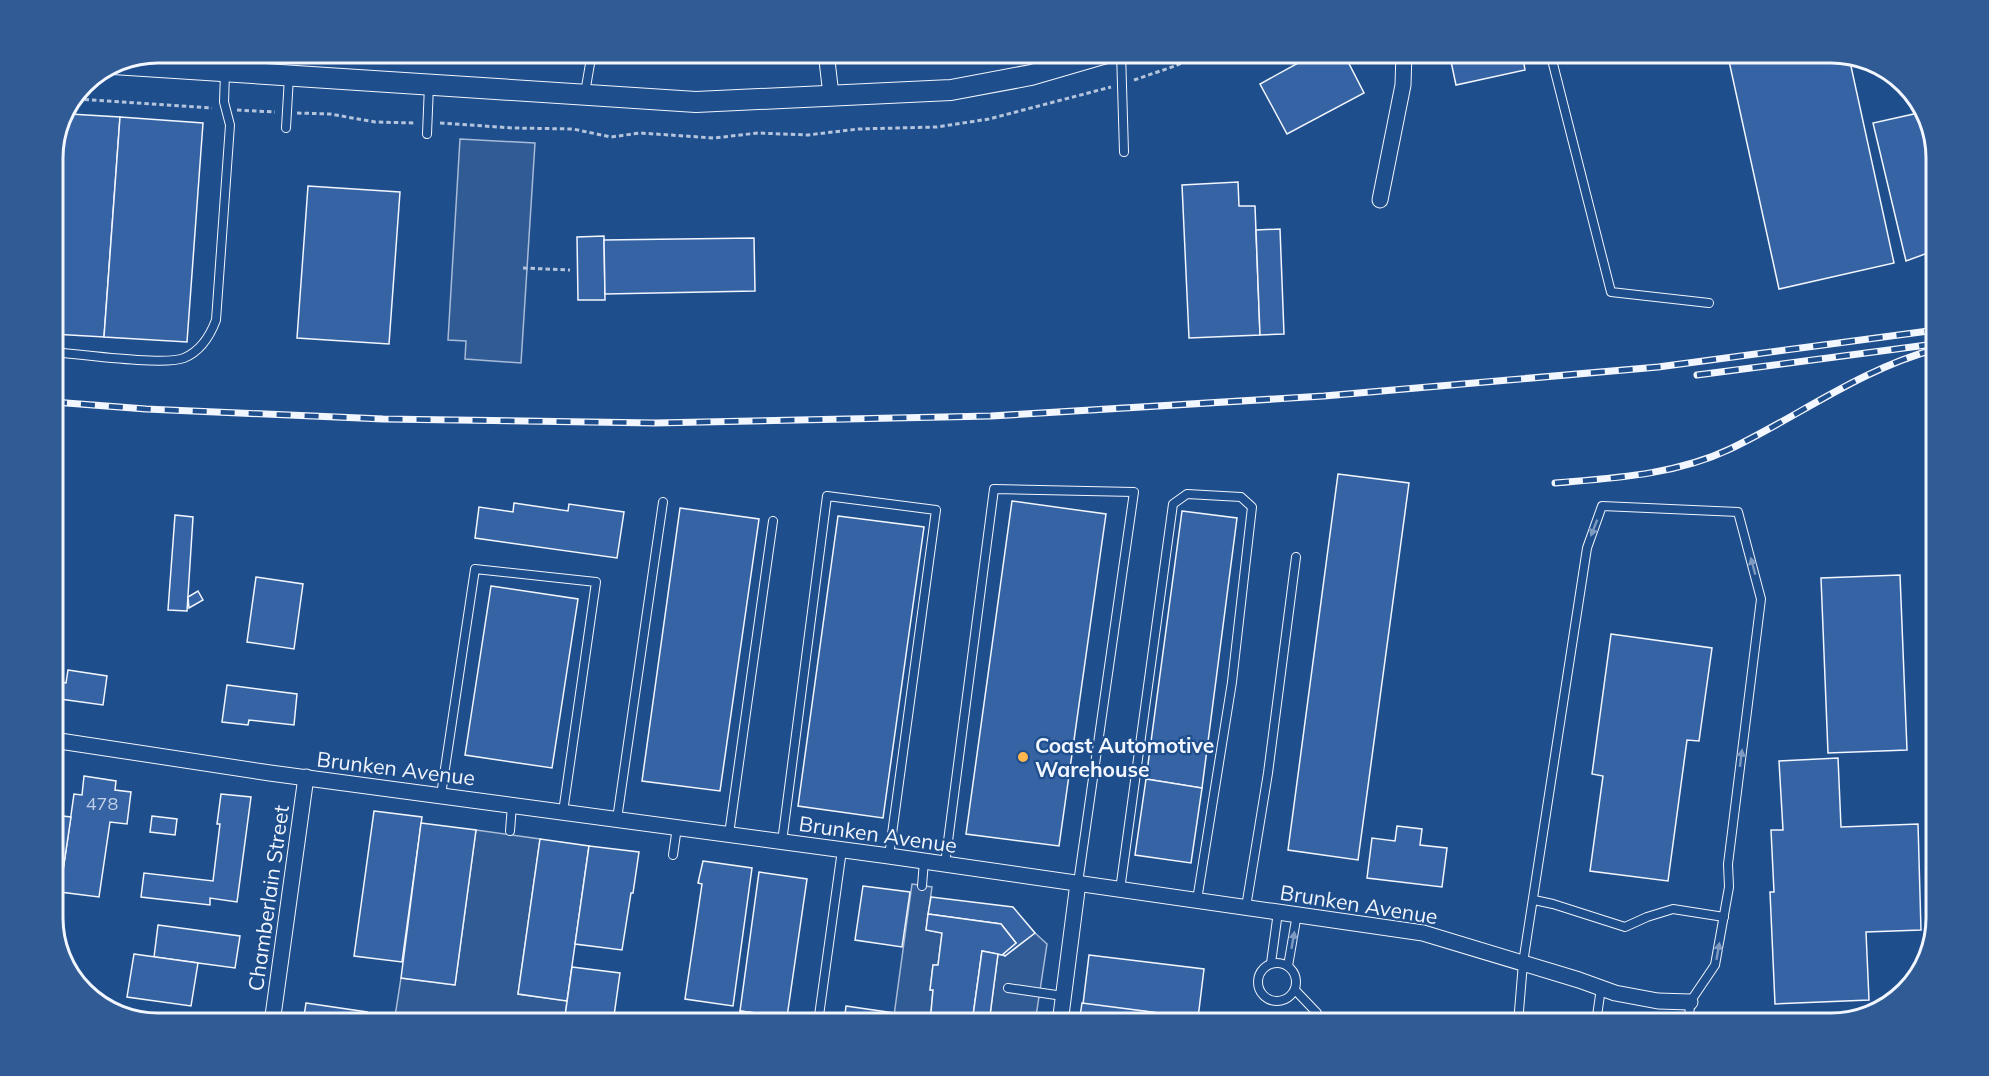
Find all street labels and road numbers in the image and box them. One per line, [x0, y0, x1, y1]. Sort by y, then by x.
street label: Brunken Avenue [315, 745, 477, 791]
street label: Chamberlain Street [242, 803, 294, 993]
street label: Brunken Avenue [797, 810, 959, 858]
street label: Brunken Avenue [1278, 879, 1440, 929]

